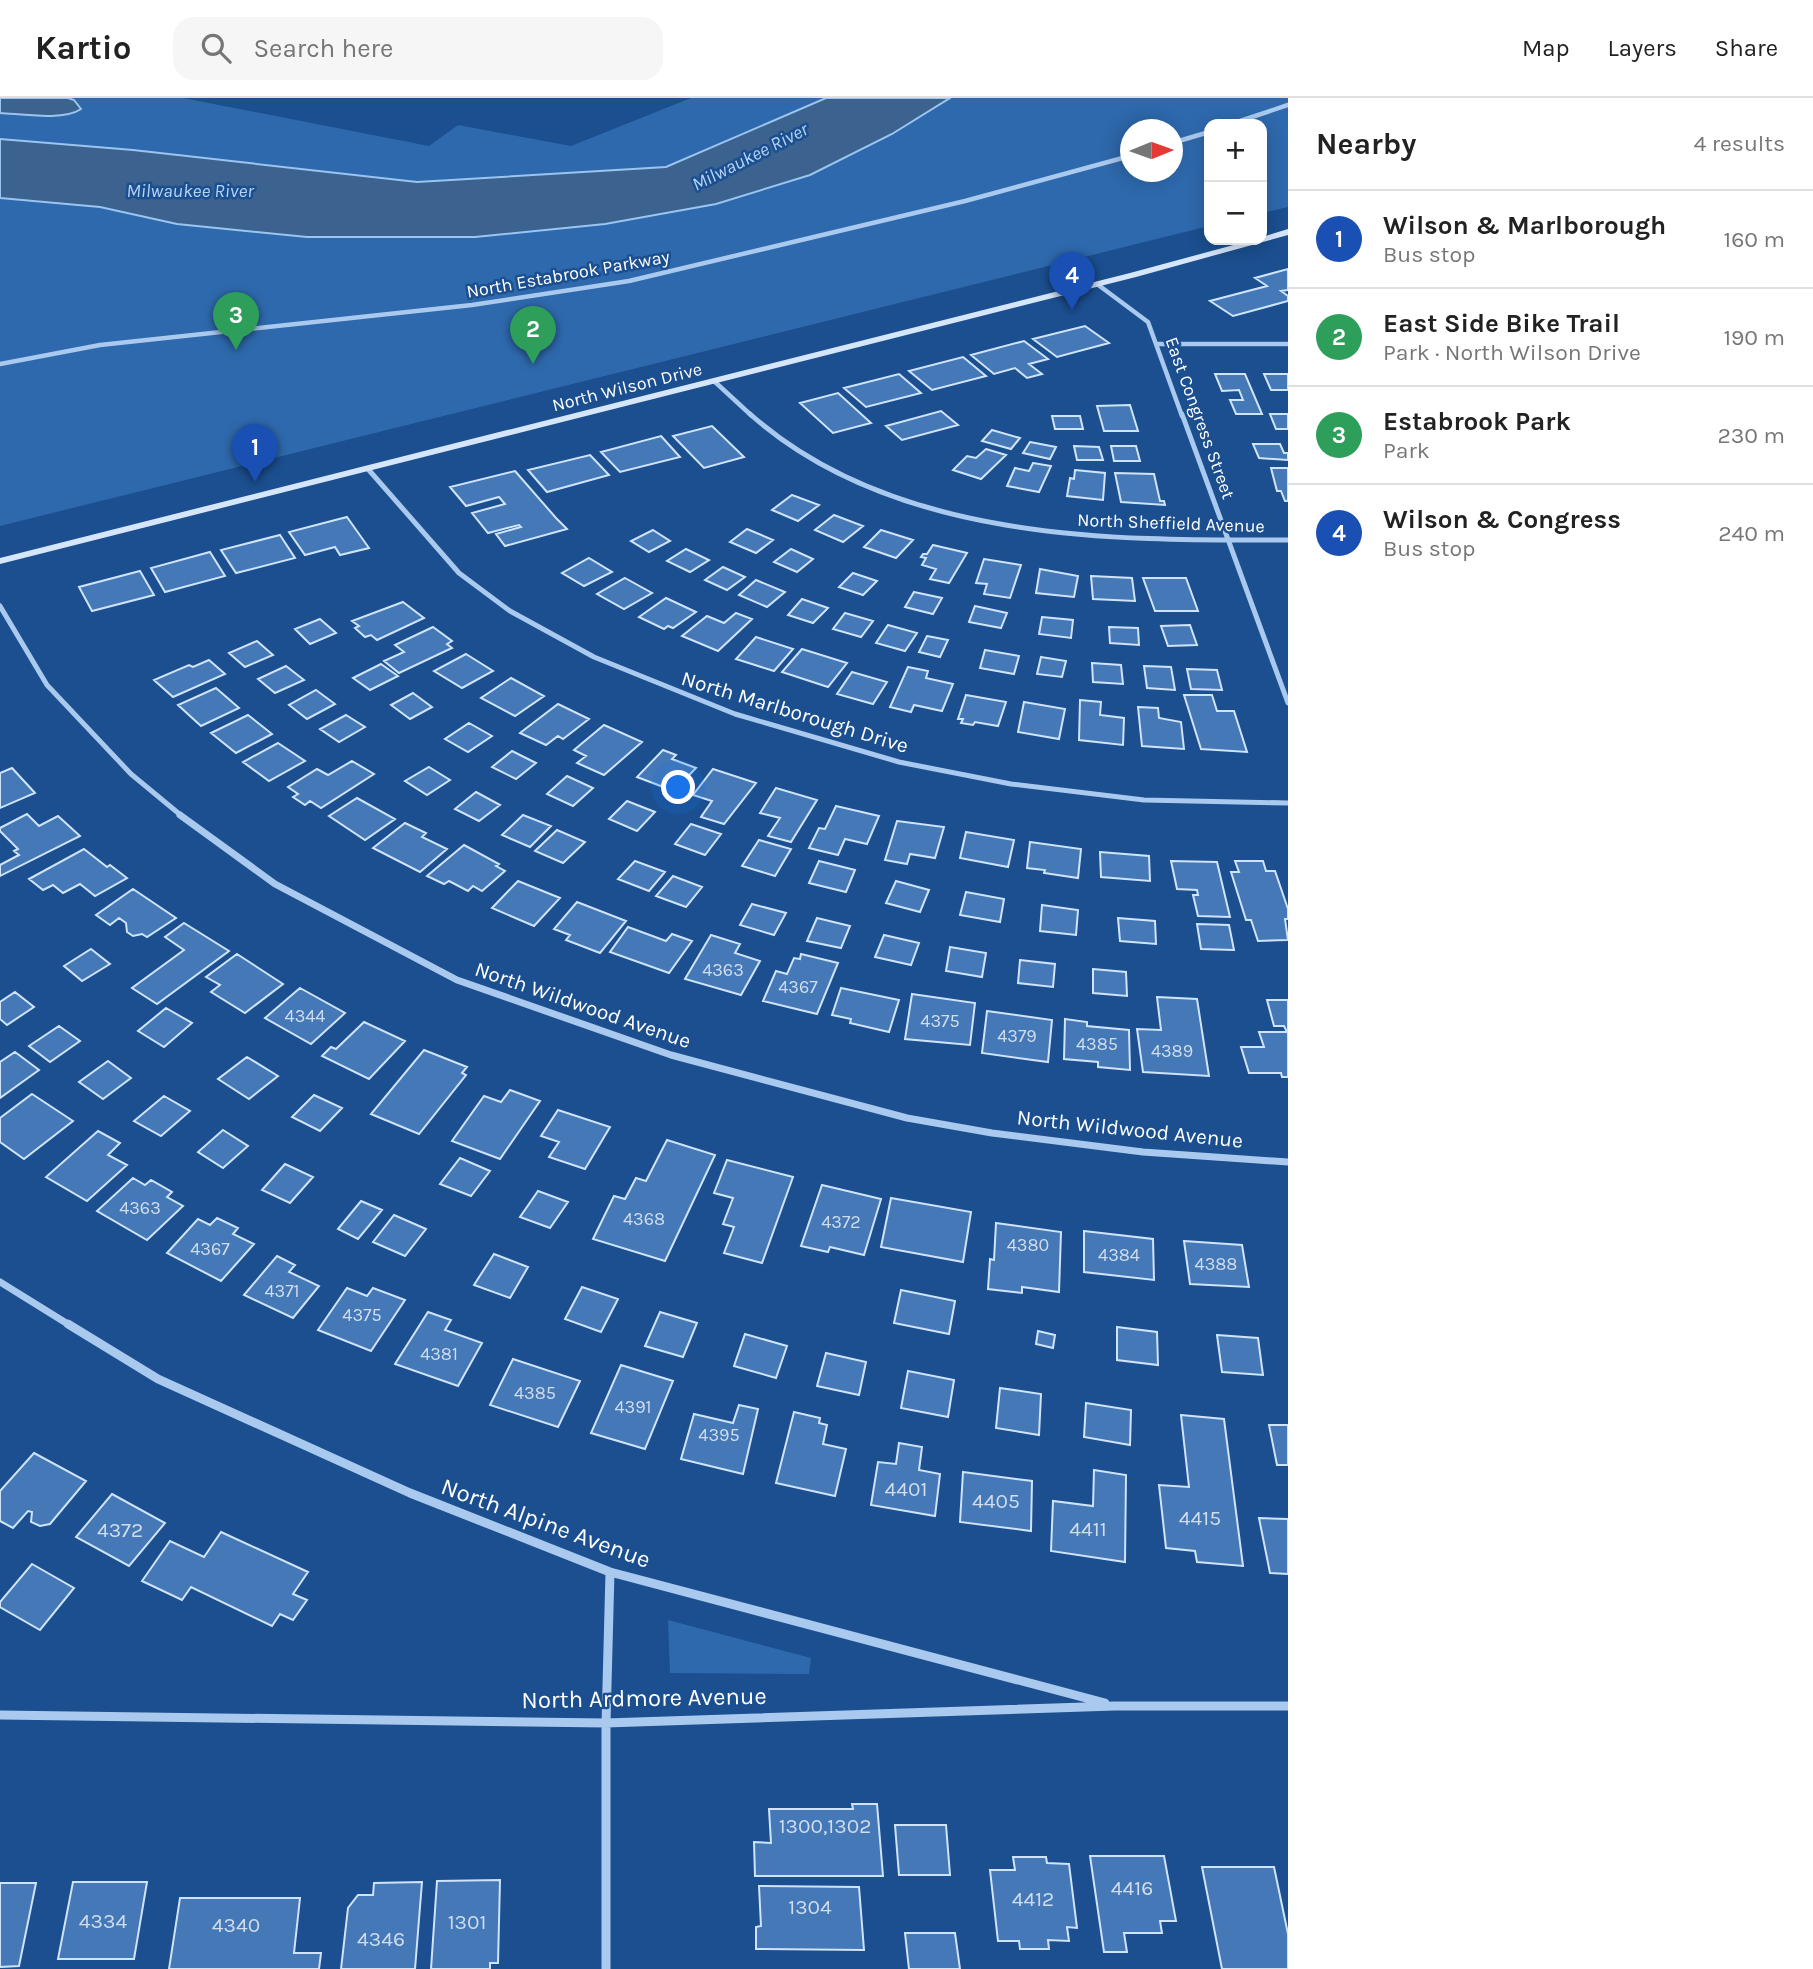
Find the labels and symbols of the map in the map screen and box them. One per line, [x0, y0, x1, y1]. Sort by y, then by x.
water label: Milwaukee River [688, 118, 813, 196]
north arrow [1120, 119, 1183, 182]
water label: Milwaukee River [126, 180, 255, 202]
street label: North Estabrook Parkway [465, 245, 672, 303]
pin: 4 [1049, 252, 1095, 310]
pin: 3 [213, 292, 259, 350]
pin: 2 [510, 306, 556, 364]
street label: East Congress Street [1160, 334, 1240, 502]
street label: North Wilson Drive [550, 358, 704, 416]
pin: 1 [232, 424, 278, 482]
street label: North Sheffield Avenue [1077, 509, 1265, 537]
street label: North Marlborough Drive [679, 666, 911, 758]
your location [661, 770, 695, 804]
street label: North Wildwood Avenue [472, 957, 694, 1053]
house number: 4363 [702, 959, 744, 981]
house number: 4367 [778, 976, 818, 998]
house number: 4344 [285, 1005, 325, 1027]
house number: 4375 [920, 1010, 960, 1032]
house number: 4379 [997, 1025, 1037, 1047]
house number: 4385 [1076, 1033, 1118, 1055]
house number: 4389 [1151, 1040, 1193, 1062]
street label: North Wildwood Avenue [1016, 1105, 1244, 1153]
house number: 4363 [119, 1197, 161, 1219]
house number: 4368 [623, 1208, 665, 1230]
house number: 4372 [821, 1211, 861, 1233]
house number: 4380 [1007, 1234, 1049, 1256]
house number: 4367 [190, 1238, 230, 1260]
house number: 4384 [1098, 1244, 1140, 1266]
house number: 4388 [1195, 1253, 1237, 1275]
house number: 4371 [264, 1280, 300, 1302]
house number: 4375 [342, 1304, 382, 1326]
house number: 4381 [420, 1343, 458, 1365]
house number: 4385 [514, 1382, 556, 1404]
house number: 4391 [614, 1396, 652, 1418]
house number: 4395 [698, 1424, 740, 1446]
street label: North Alpine Avenue [438, 1472, 654, 1574]
house number: 4401 [885, 1477, 927, 1501]
house number: 4405 [972, 1489, 1020, 1513]
house number: 4415 [1179, 1506, 1221, 1530]
house number: 4411 [1069, 1517, 1107, 1541]
house number: 4372 [97, 1518, 143, 1542]
street label: North Ardmore Avenue [521, 1682, 767, 1714]
house number: 1300,1302 [779, 1814, 871, 1838]
house number: 4416 [1111, 1876, 1153, 1900]
house number: 4412 [1012, 1887, 1054, 1911]
house number: 1304 [788, 1895, 832, 1919]
house number: 4334 [79, 1909, 127, 1933]
house number: 1301 [448, 1910, 486, 1934]
house number: 4340 [212, 1913, 260, 1937]
house number: 4346 [357, 1927, 405, 1951]

